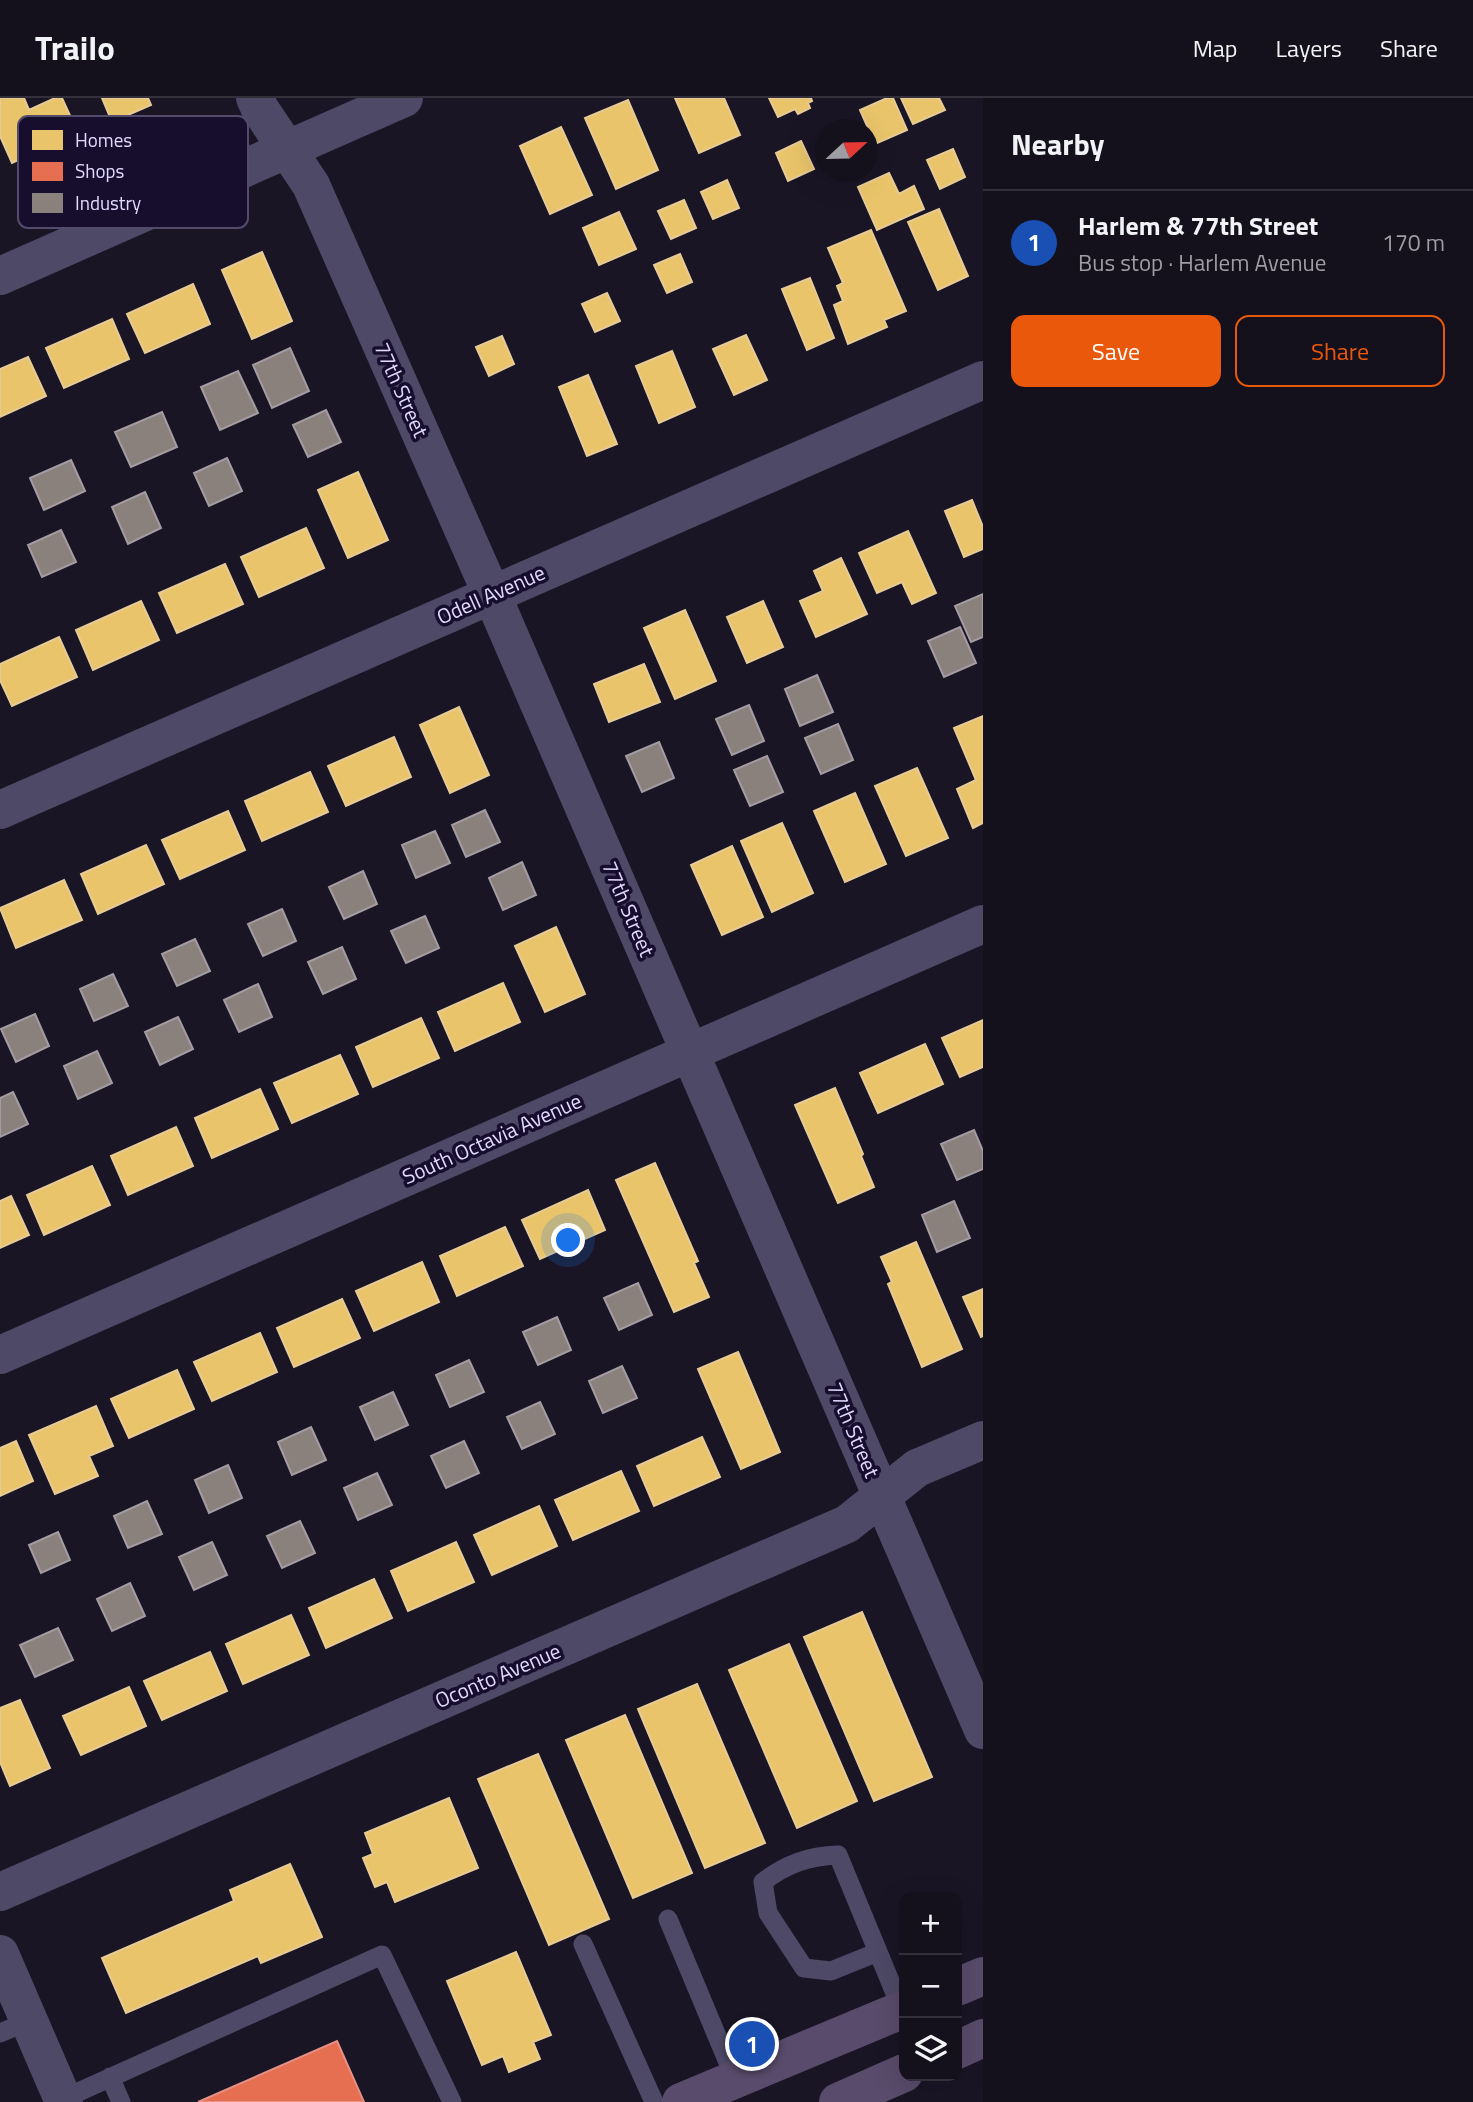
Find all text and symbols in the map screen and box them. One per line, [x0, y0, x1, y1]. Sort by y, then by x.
text: Trailo [35, 23, 115, 73]
text: Map [1193, 30, 1238, 66]
text: Layers [1276, 30, 1342, 66]
text: Share [1380, 30, 1438, 66]
legend [18, 116, 248, 228]
north arrow [815, 119, 878, 182]
text: Nearby [1011, 121, 1104, 167]
text: Homes [75, 125, 132, 154]
text: Shops [75, 156, 125, 185]
text: Industry [75, 188, 141, 217]
text: Harlem & 77th Street [1078, 206, 1318, 245]
text: 1 [1028, 225, 1040, 260]
text: 170 m [1382, 225, 1445, 260]
text: Bus stop · Harlem Avenue [1078, 245, 1326, 280]
button: Save [1011, 315, 1221, 387]
button: Share [1235, 315, 1445, 387]
street label: 77th Street [367, 337, 437, 443]
street label: Odell Avenue [431, 556, 550, 632]
street label: 77th Street [594, 856, 664, 962]
street label: South Octavia Avenue [397, 1084, 586, 1192]
your location [551, 1223, 585, 1257]
street label: 77th Street [819, 1377, 889, 1483]
street label: Oconto Avenue [430, 1634, 566, 1716]
map controls [899, 1892, 962, 2081]
button: + [899, 1892, 962, 1955]
button: − [899, 1955, 962, 2018]
pin: 1 [729, 2018, 775, 2070]
button: layers [899, 2018, 962, 2081]

